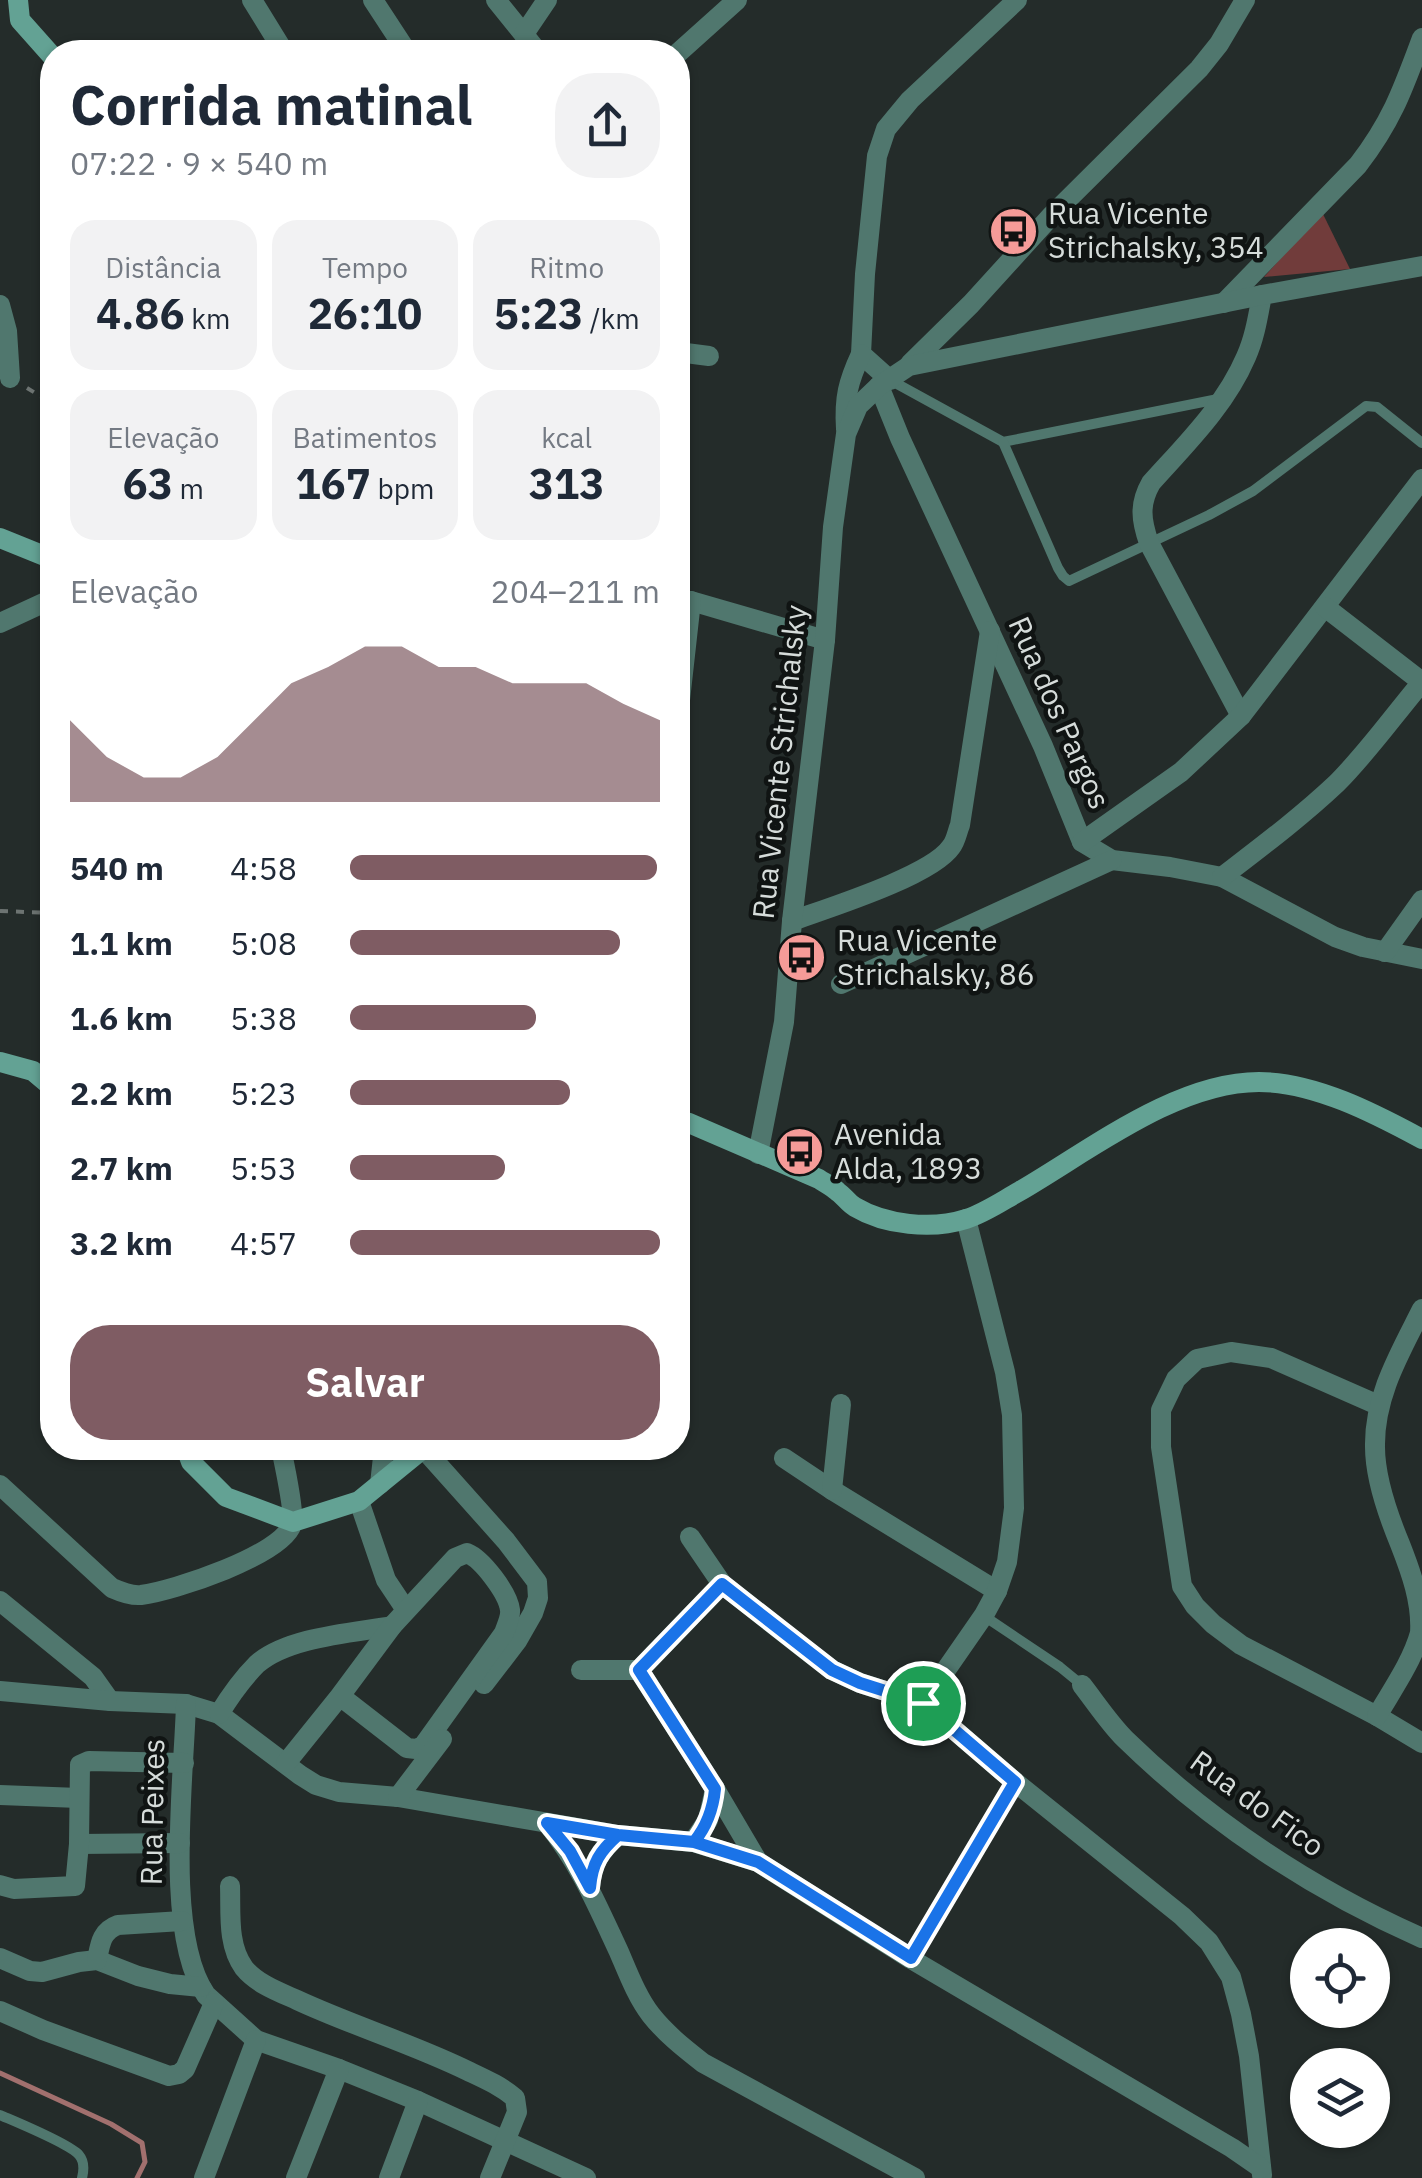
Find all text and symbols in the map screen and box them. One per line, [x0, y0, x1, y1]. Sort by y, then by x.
text: Corrida matinal [70, 69, 472, 140]
button: share [555, 73, 660, 178]
text: 07:22 · 9 × 540 m [70, 142, 328, 184]
place label: Rua Vicente Strichalsky, 354 [1048, 193, 1264, 266]
bus stop icon: Rua Vicente Strichalsky, 354 [987, 205, 1039, 257]
text: Distância [105, 249, 221, 286]
text: Tempo [322, 249, 408, 286]
text: Ritmo [529, 249, 604, 286]
text: 4.86 [96, 286, 185, 341]
text: 26:10 [308, 286, 422, 341]
text: 5:23 [494, 286, 583, 341]
text: km [185, 300, 231, 337]
text: /km [583, 300, 640, 337]
text: Elevação [107, 419, 219, 456]
text: Batimentos [293, 419, 437, 456]
text: kcal [541, 419, 592, 456]
text: 63 [123, 456, 173, 511]
text: 167 [295, 456, 371, 511]
text: 313 [529, 456, 604, 511]
text: m [173, 470, 204, 507]
text: bpm [371, 470, 435, 507]
text: Elevação [70, 570, 198, 612]
text: 204–211 m [490, 570, 660, 612]
street label: Rua Vicente Strichalsky [743, 603, 814, 921]
street label: Rua dos Pargos [1001, 610, 1120, 815]
text: 540 m [70, 847, 164, 889]
text: 4:58 [230, 847, 297, 889]
place label: Rua Vicente Strichalsky, 86 [837, 920, 1035, 993]
text: 1.1 km [70, 922, 173, 964]
text: 5:08 [230, 922, 297, 964]
bus stop icon: Rua Vicente Strichalsky, 86 [776, 932, 828, 984]
text: 1.6 km [70, 997, 173, 1039]
text: 5:38 [230, 997, 297, 1039]
text: 2.2 km [70, 1072, 173, 1114]
text: 5:23 [230, 1072, 297, 1114]
place label: Avenida Alda, 1893 [834, 1114, 982, 1187]
bus stop icon: Avenida Alda, 1893 [773, 1126, 825, 1178]
text: 2.7 km [70, 1147, 173, 1189]
text: 5:53 [230, 1147, 297, 1189]
text: 3.2 km [70, 1222, 173, 1264]
text: 4:57 [230, 1222, 297, 1264]
button: Salvar [70, 1325, 660, 1440]
pin [881, 1661, 966, 1746]
icon: arrive [896, 1676, 951, 1731]
street label: Rua Peixes [131, 1738, 172, 1886]
street label: Rua do Fico [1183, 1741, 1333, 1865]
map controls [1290, 1928, 1390, 2148]
button: locate [1290, 1928, 1390, 2028]
button: layers [1290, 2048, 1390, 2148]

